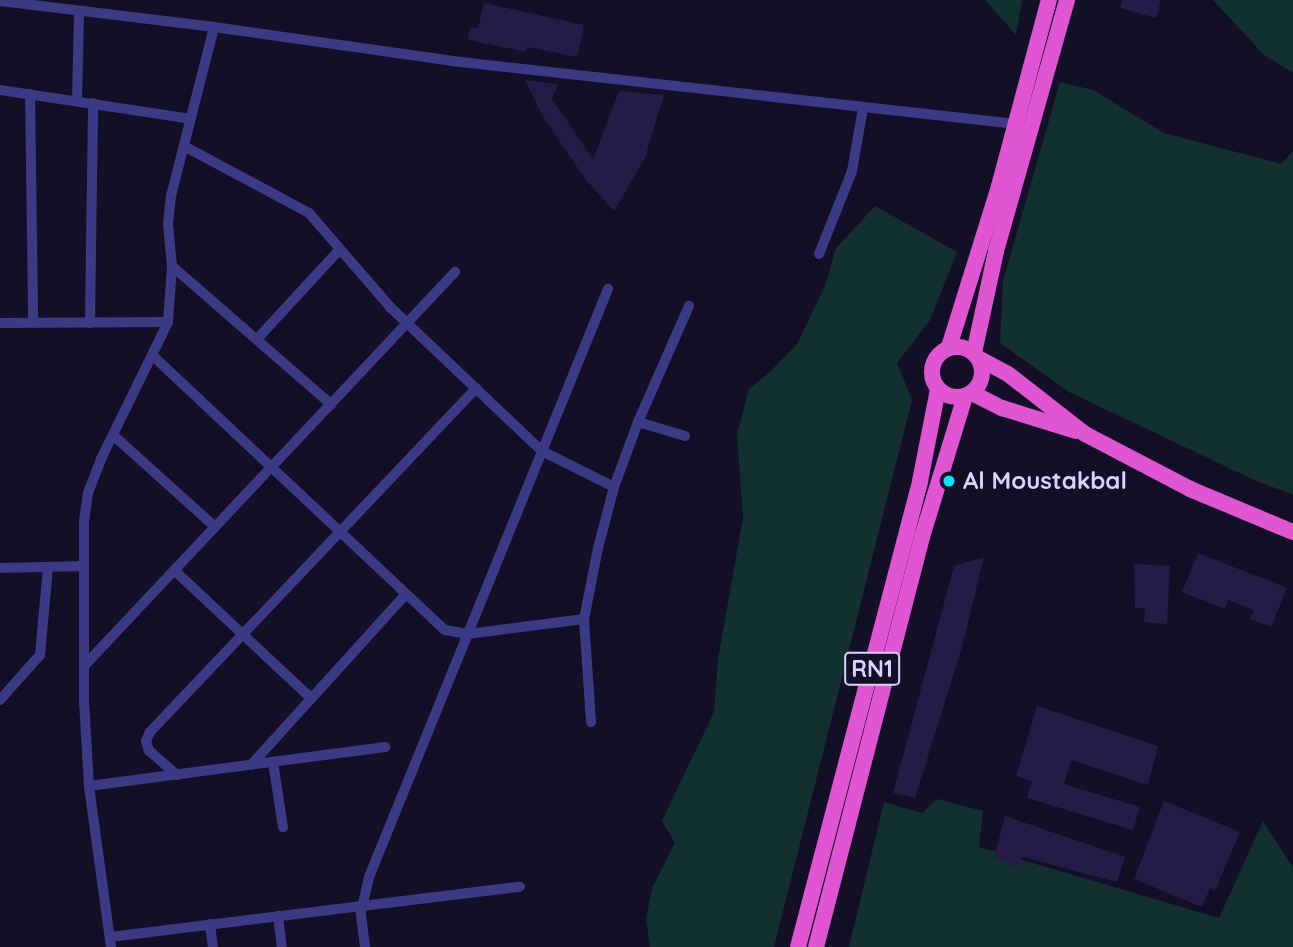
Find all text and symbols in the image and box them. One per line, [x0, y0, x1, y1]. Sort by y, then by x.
place label: Al Moustakbal [963, 467, 1127, 495]
marker: Al Moustakbal [941, 473, 957, 489]
road number: RN1 [844, 650, 900, 688]

